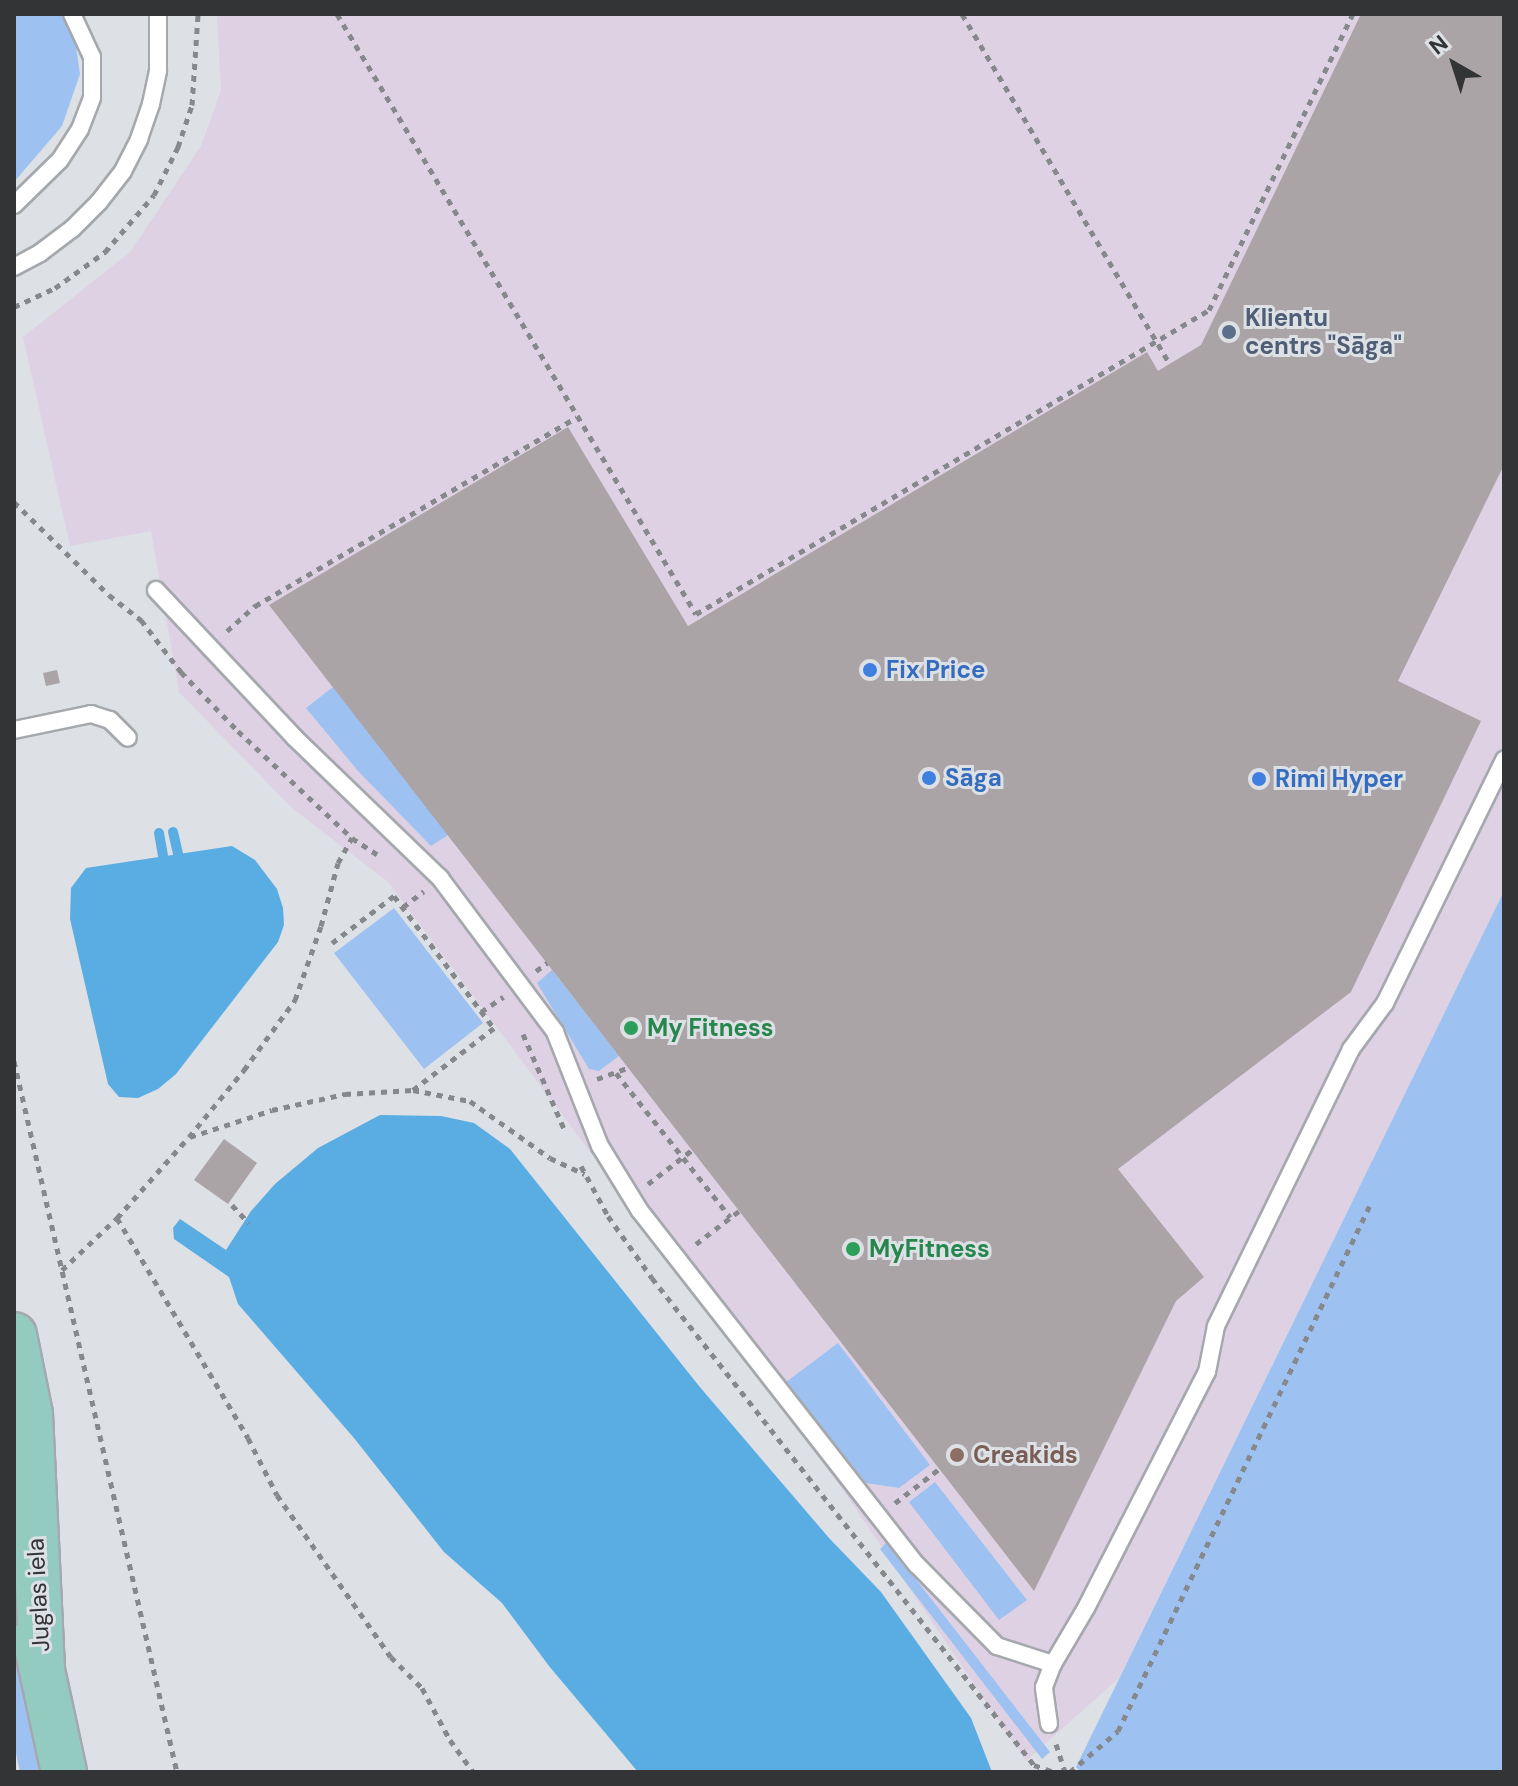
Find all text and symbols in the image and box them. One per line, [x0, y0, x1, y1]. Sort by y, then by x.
north arrow [1414, 24, 1494, 104]
text: N [1423, 29, 1454, 61]
place label: Klientu centrs "Sāga" [1245, 304, 1402, 360]
marker: Klientu centrs "Sāga" [1220, 323, 1238, 341]
place label: Fix Price [886, 656, 985, 684]
marker: Fix Price [861, 661, 879, 679]
place label: Sāga [945, 764, 1002, 792]
place label: Rimi Hyper [1275, 765, 1403, 793]
marker: Sāga [920, 769, 938, 787]
marker: Rimi Hyper [1250, 770, 1268, 788]
place label: My Fitness [647, 1014, 774, 1042]
marker: My Fitness [622, 1019, 640, 1037]
place label: MyFitness [869, 1235, 990, 1263]
marker: MyFitness [844, 1240, 862, 1258]
place label: Creakids [973, 1441, 1078, 1469]
marker: Creakids [948, 1446, 966, 1464]
street label: Juglas iela [21, 1537, 55, 1653]

